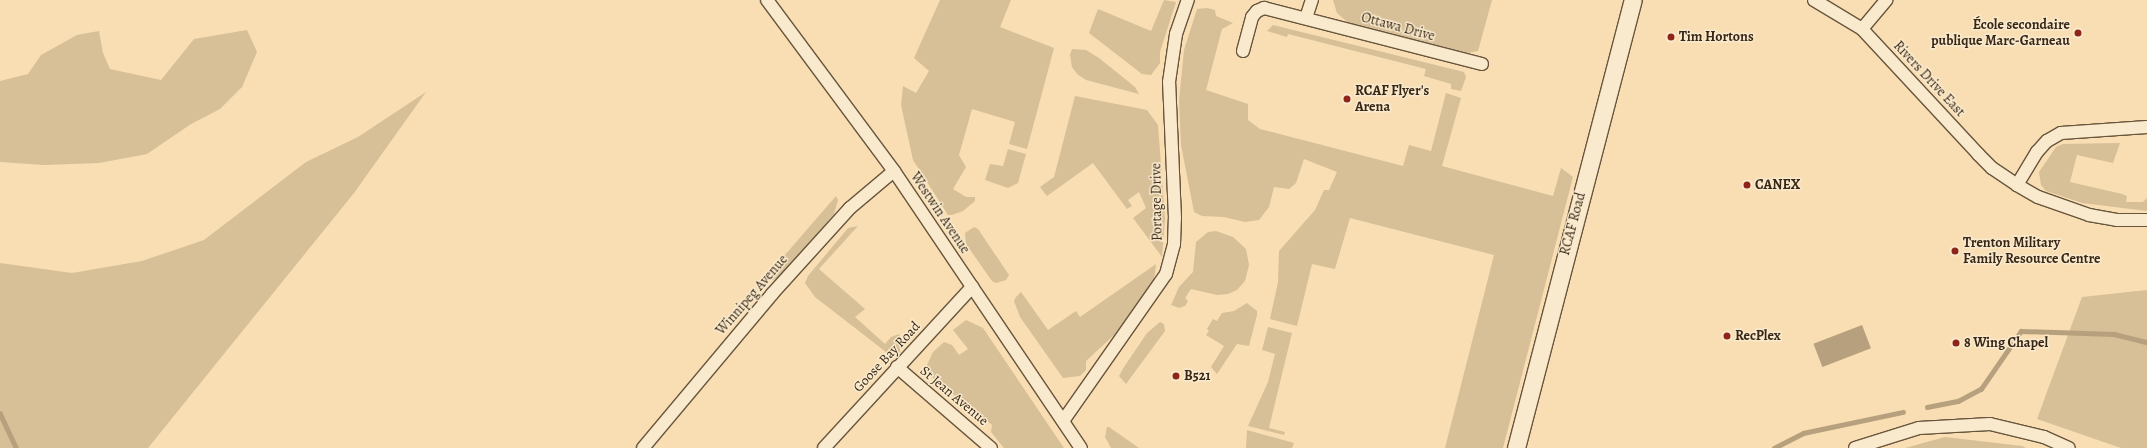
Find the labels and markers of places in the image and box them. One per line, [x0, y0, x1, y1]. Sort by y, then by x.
place label: École secondaire publique Marc-Garneau [1931, 17, 2070, 50]
marker: École secondaire publique Marc-Garneau [2073, 28, 2083, 38]
place label: Tim Hortons [1679, 29, 1754, 45]
marker: Tim Hortons [1666, 32, 1676, 42]
place label: RCAF Flyer's Arena [1355, 83, 1429, 116]
marker: RCAF Flyer's Arena [1342, 94, 1352, 104]
place label: CANEX [1755, 177, 1800, 193]
marker: CANEX [1742, 180, 1752, 190]
place label: Trenton Military Family Resource Centre [1963, 235, 2100, 268]
marker: Trenton Military Family Resource Centre [1950, 246, 1960, 256]
place label: RecPlex [1735, 328, 1781, 344]
marker: RecPlex [1722, 331, 1732, 341]
place label: 8 Wing Chapel [1964, 335, 2048, 351]
marker: 8 Wing Chapel [1951, 338, 1961, 348]
place label: B521 [1184, 368, 1211, 384]
marker: B521 [1171, 371, 1181, 381]

